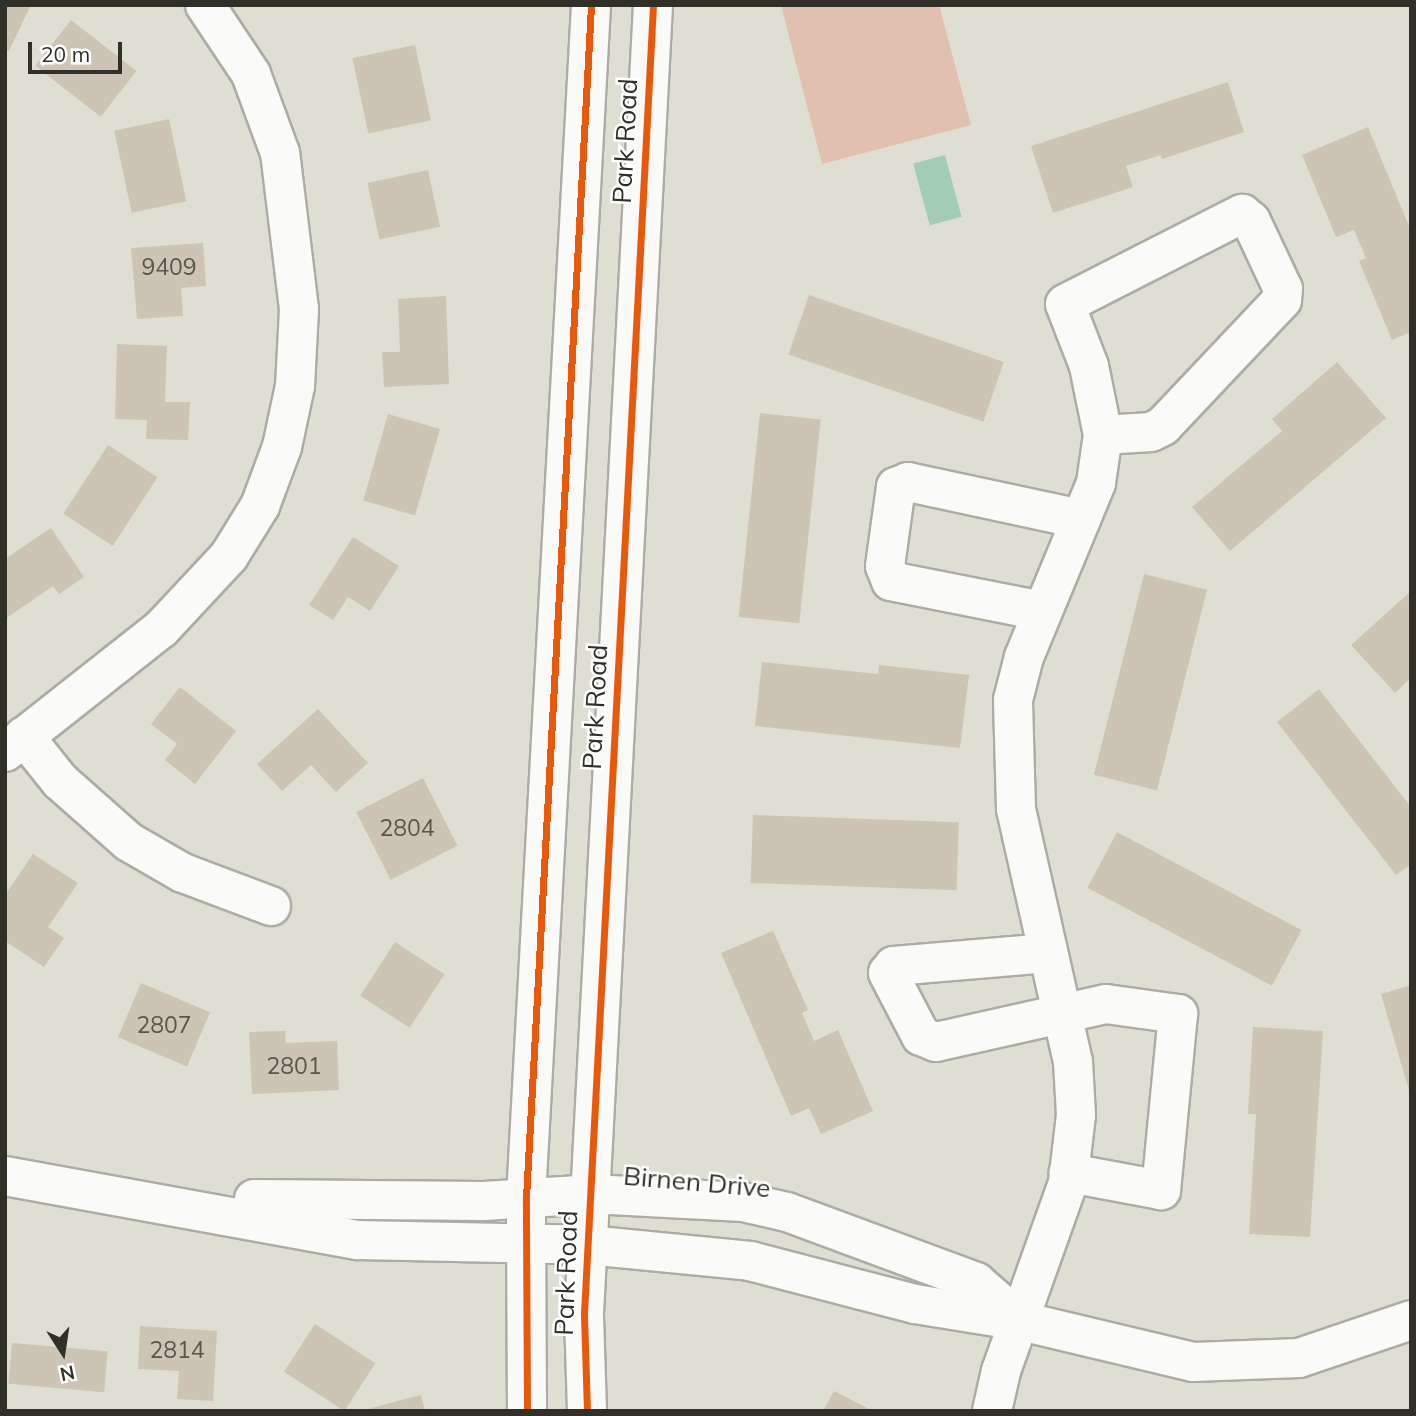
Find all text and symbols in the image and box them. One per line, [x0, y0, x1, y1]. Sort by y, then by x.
scale bar [32, 28, 126, 72]
text: 20 m [41, 41, 90, 67]
street label: Park Road [606, 78, 644, 204]
house number: 9409 [141, 253, 197, 281]
street label: Park Road [576, 644, 614, 770]
house number: 2804 [379, 814, 435, 842]
house number: 2807 [136, 1011, 192, 1039]
house number: 2801 [266, 1052, 322, 1080]
street label: Birnen Drive [622, 1160, 772, 1204]
street label: Park Road [548, 1210, 584, 1336]
north arrow [28, 1318, 98, 1388]
house number: 2814 [149, 1336, 205, 1364]
text: N [58, 1360, 77, 1387]

